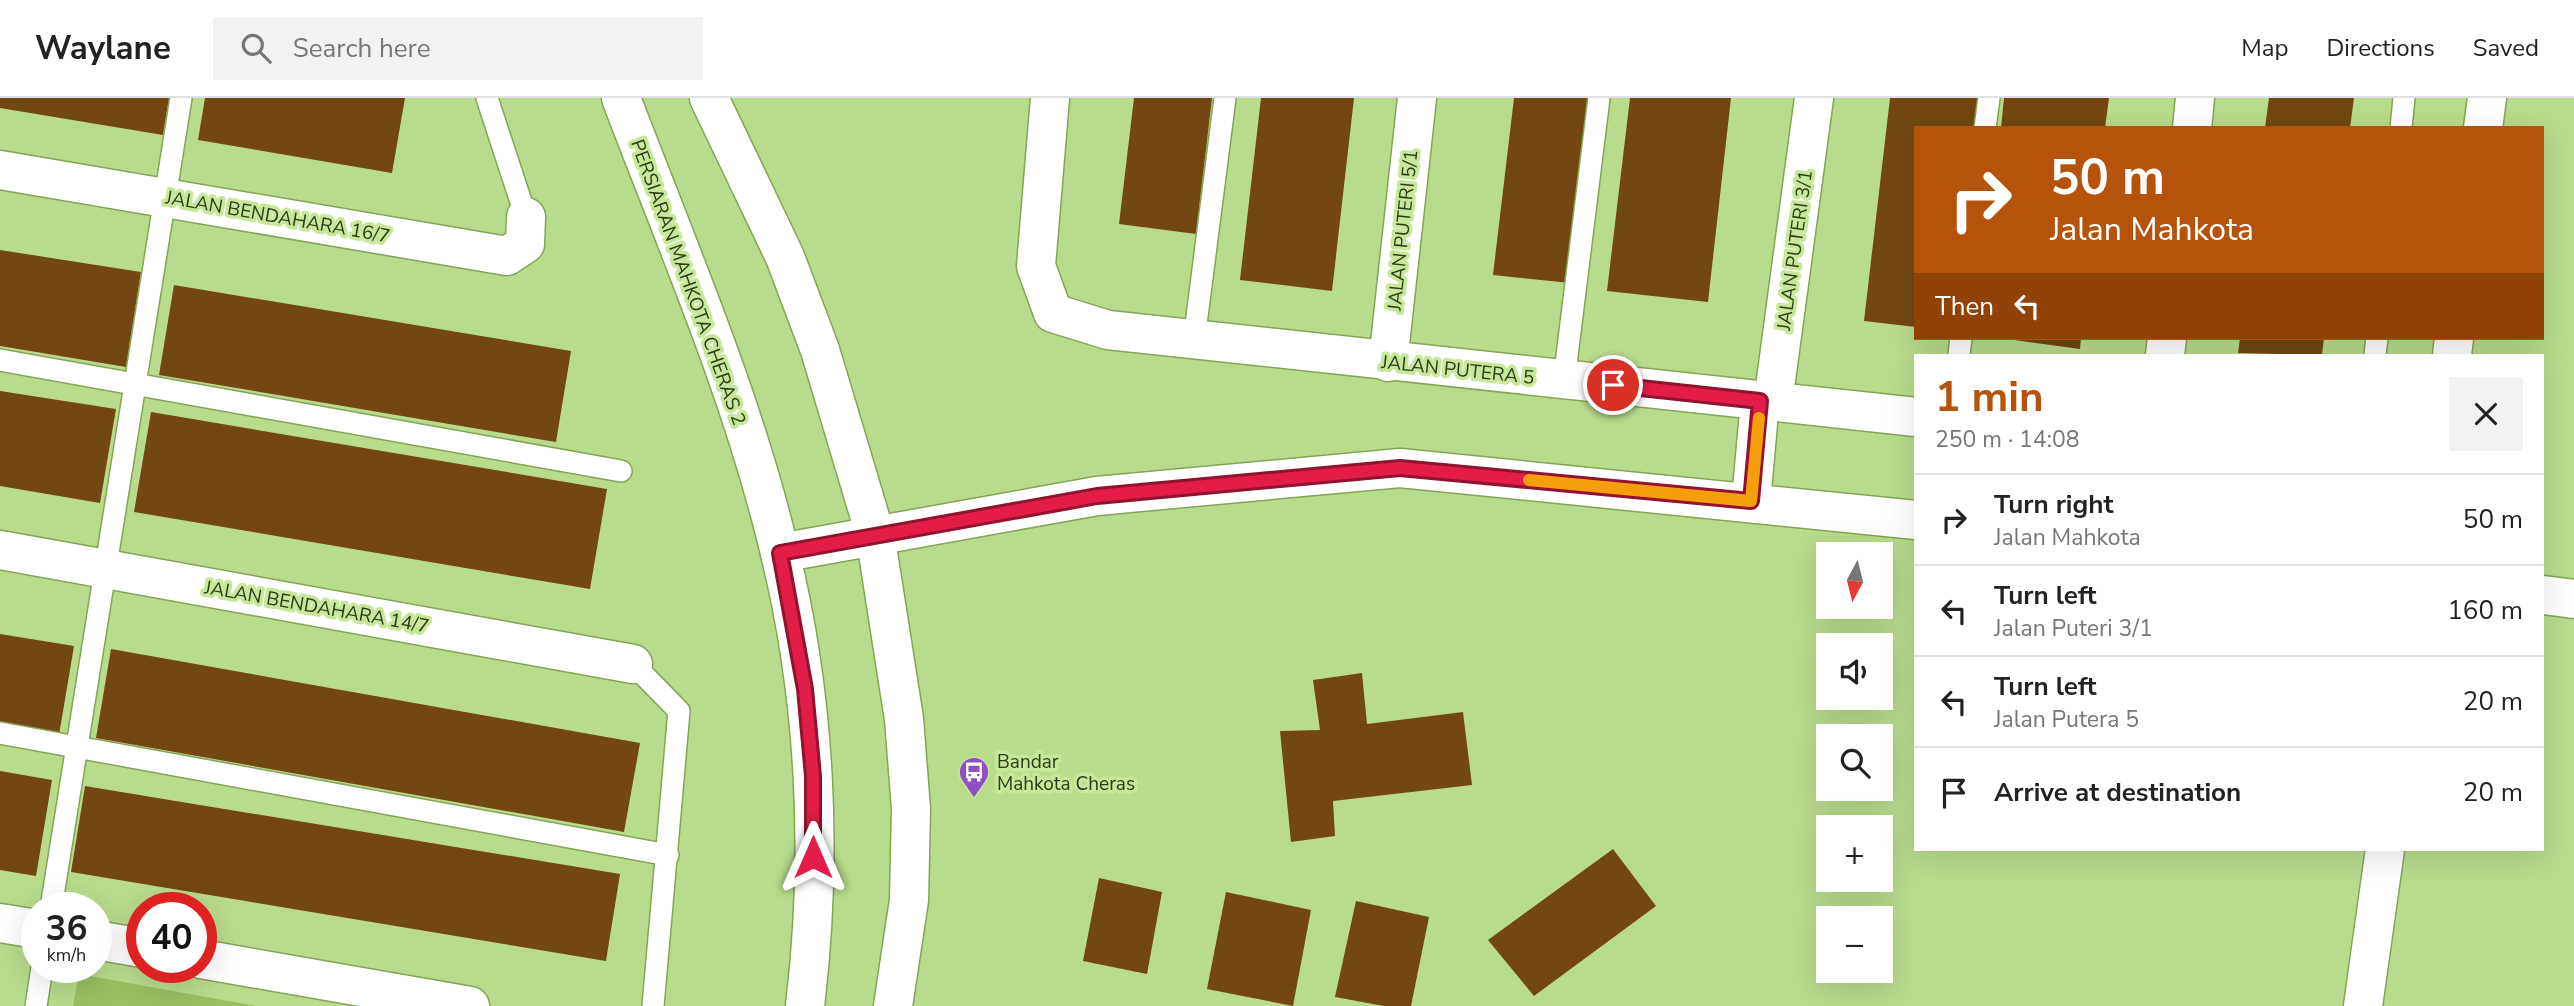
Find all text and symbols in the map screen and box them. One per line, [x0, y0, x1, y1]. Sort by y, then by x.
search box [213, 17, 703, 80]
text: Waylane [35, 26, 171, 71]
icon: search [237, 29, 275, 67]
text: Search here [293, 31, 431, 66]
text: Map [2241, 32, 2288, 64]
text: Directions [2326, 32, 2435, 64]
text: Saved [2473, 32, 2539, 64]
street label: PERSIARAN MAHKOTA CHERAS 2 [624, 136, 752, 429]
text: 50 m [2050, 144, 2165, 211]
street label: JALAN PUTERI 5/1 [1382, 148, 1424, 313]
icon: right [1935, 154, 2026, 245]
street label: JALAN PUTERI 3/1 [1771, 168, 1819, 333]
street label: JALAN BENDAHARA 16/7 [163, 184, 392, 250]
text: Jalan Mahkota [2050, 208, 2254, 251]
icon: left [2008, 287, 2046, 325]
text: Then [1935, 289, 1994, 324]
street label: JALAN PUTERA 5 [1379, 349, 1536, 391]
pin [1583, 355, 1643, 415]
icon: arrive [1594, 366, 1632, 404]
text: 1 min [1935, 369, 2044, 426]
button: close [2449, 377, 2523, 451]
text: 250 m · 14:08 [1935, 424, 2080, 455]
text: Turn right [1994, 487, 2113, 522]
icon: right [1935, 501, 1973, 539]
text: 50 m [2463, 502, 2523, 537]
text: Jalan Mahkota [1994, 522, 2141, 553]
north arrow [1816, 542, 1894, 620]
map controls [1816, 542, 1893, 983]
street label: JALAN BENDAHARA 14/7 [202, 574, 431, 640]
text: Turn left [1994, 578, 2097, 613]
icon: left [1935, 592, 1973, 630]
text: 160 m [2447, 593, 2523, 628]
text: Jalan Puteri 3/1 [1994, 613, 2153, 644]
button: sound [1816, 633, 1893, 710]
text: Turn left [1994, 669, 2097, 704]
icon: left [1935, 683, 1973, 721]
text: 20 m [2463, 684, 2523, 719]
text: Jalan Putera 5 [1994, 704, 2139, 735]
button: search [1816, 724, 1893, 801]
place label: Bandar Mahkota Cheras [997, 749, 1135, 797]
bus stop icon: Bandar Mahkota Cheras [957, 755, 991, 799]
icon: arrive [1935, 774, 1973, 812]
text: Arrive at destination [1994, 775, 2241, 810]
text: 20 m [2463, 775, 2523, 810]
button: + [1816, 815, 1893, 892]
position arrow [776, 820, 850, 894]
speed limit sign: 40 [126, 892, 217, 983]
text: 36 [45, 905, 88, 952]
button: − [1816, 906, 1893, 983]
text: km/h [47, 943, 86, 967]

